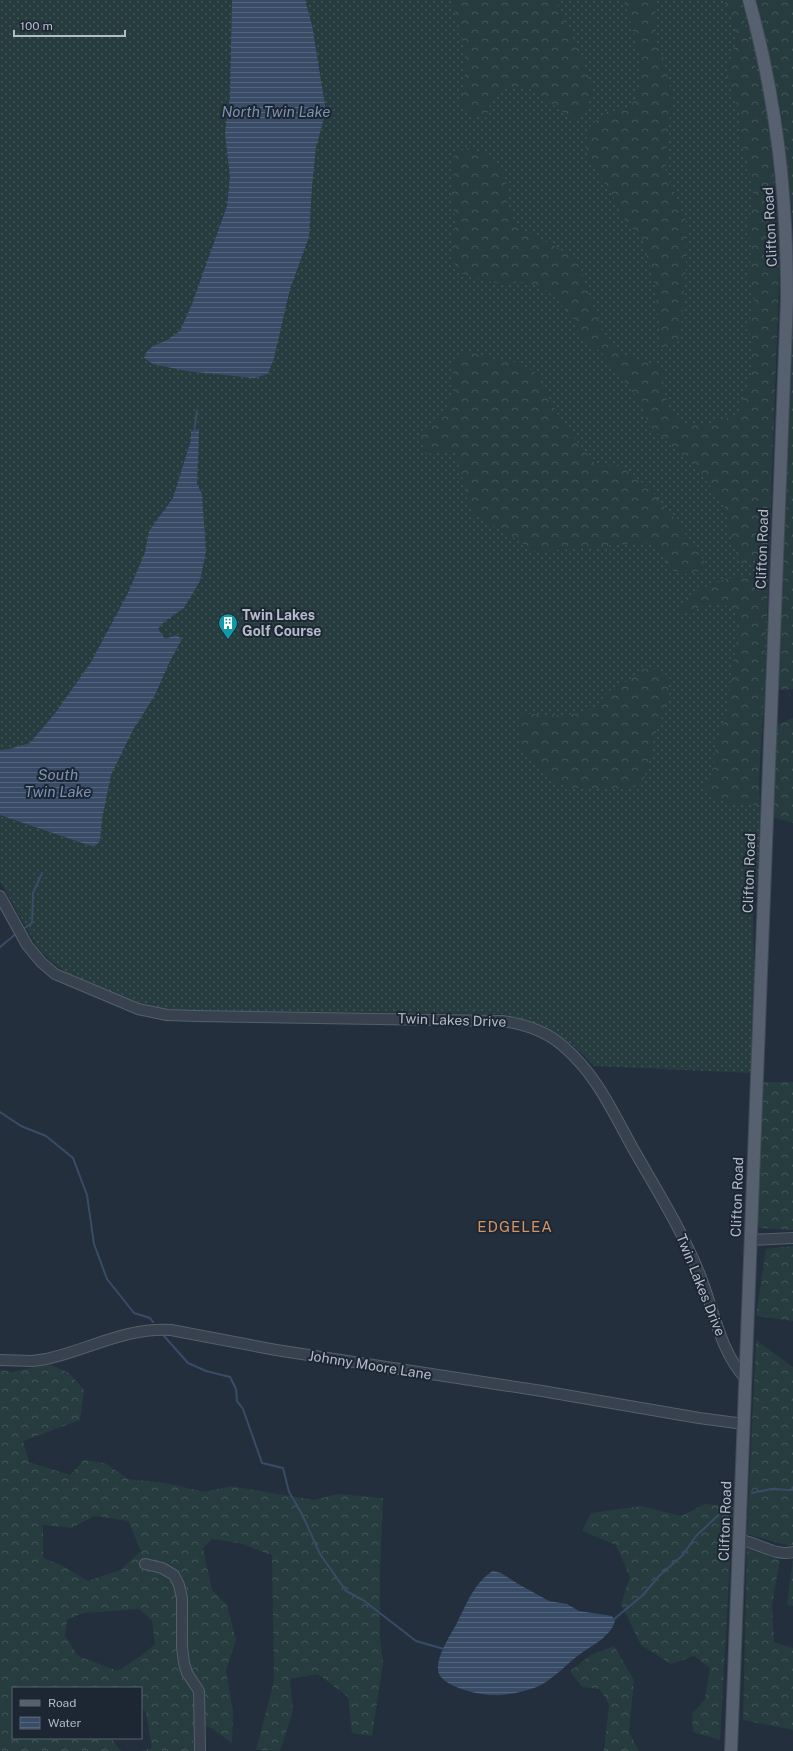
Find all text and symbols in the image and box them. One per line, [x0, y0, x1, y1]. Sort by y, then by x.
scale bar [14, 12, 125, 38]
text: 100 m [20, 19, 53, 33]
water label: North Twin Lake [222, 103, 330, 120]
street label: Clifton Road [760, 187, 780, 267]
street label: Clifton Road [753, 509, 771, 589]
place label: Twin Lakes Golf Course [242, 607, 321, 639]
building icon: Twin Lakes Golf Course [217, 612, 239, 640]
water label: South Twin Lake [25, 766, 91, 800]
street label: Clifton Road [740, 833, 758, 913]
street label: Twin Lakes Drive [397, 1010, 507, 1030]
street label: Clifton Road [728, 1157, 746, 1237]
district label: EDGELEA [477, 1218, 553, 1235]
street label: Twin Lakes Drive [673, 1232, 729, 1338]
street label: Johnny Moore Lane [307, 1347, 433, 1383]
street label: Clifton Road [716, 1481, 734, 1561]
legend [12, 1687, 142, 1739]
text: Road [48, 1696, 76, 1710]
text: Water [48, 1716, 82, 1730]

